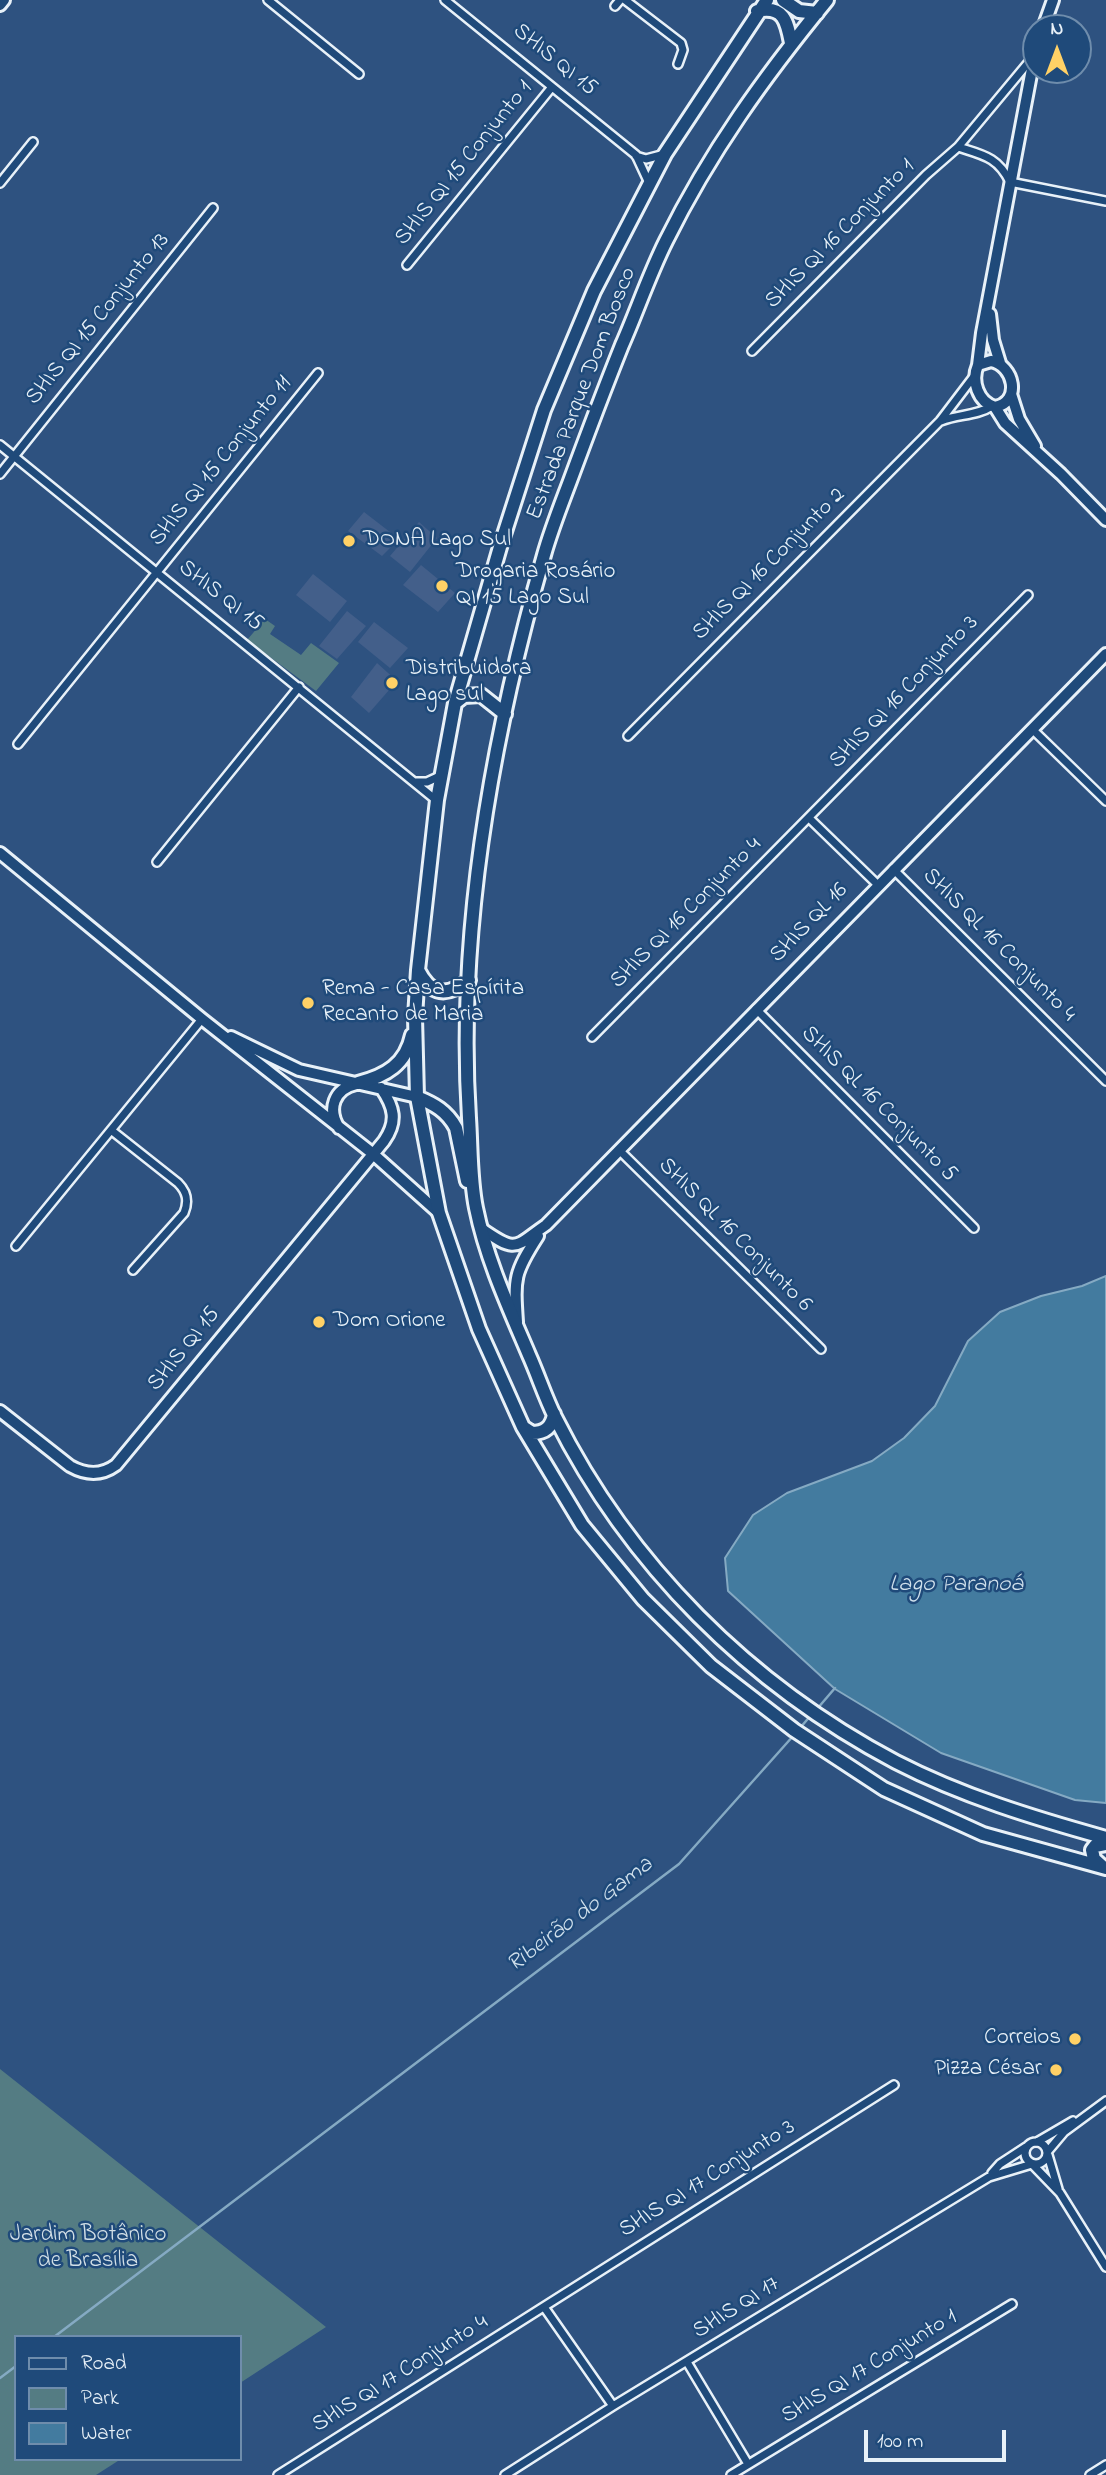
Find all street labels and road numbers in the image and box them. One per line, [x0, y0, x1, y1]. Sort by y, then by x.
street label: SHIS QI 15 [506, 19, 602, 103]
street label: SHIS QI 15 Conjunto 1 [390, 76, 540, 252]
street label: SHIS QI 16 Conjunto 1 [760, 154, 922, 316]
street label: SHIS QI 15 Conjunto 13 [21, 228, 177, 412]
street label: Estrada Parque Dom Bosco [522, 264, 644, 524]
street label: SHIS QI 15 Conjunto 11 [145, 371, 299, 553]
street label: SHIS QI 16 Conjunto 2 [688, 483, 852, 647]
street label: SHIS QI 15 [172, 555, 268, 639]
street label: SHIS QI 16 Conjunto 3 [825, 610, 985, 776]
street label: SHIS QI 16 Conjunto 4 [605, 832, 769, 996]
street label: SHIS QL 16 Conjunto 4 [915, 863, 1081, 1029]
street label: SHIS QL 16 [765, 878, 855, 970]
street label: SHIS QL 16 Conjunto 5 [794, 1021, 962, 1189]
street label: SHIS QL 16 Conjunto 6 [651, 1153, 817, 1319]
street label: SHIS QI 15 [143, 1302, 227, 1398]
street label: SHIS QI 17 Conjunto 3 [615, 2115, 801, 2245]
street label: SHIS QI 17 [689, 2272, 785, 2346]
street label: SHIS QI 17 Conjunto 1 [777, 2305, 963, 2431]
street label: SHIS QI 17 Conjunto 4 [308, 2310, 494, 2440]

